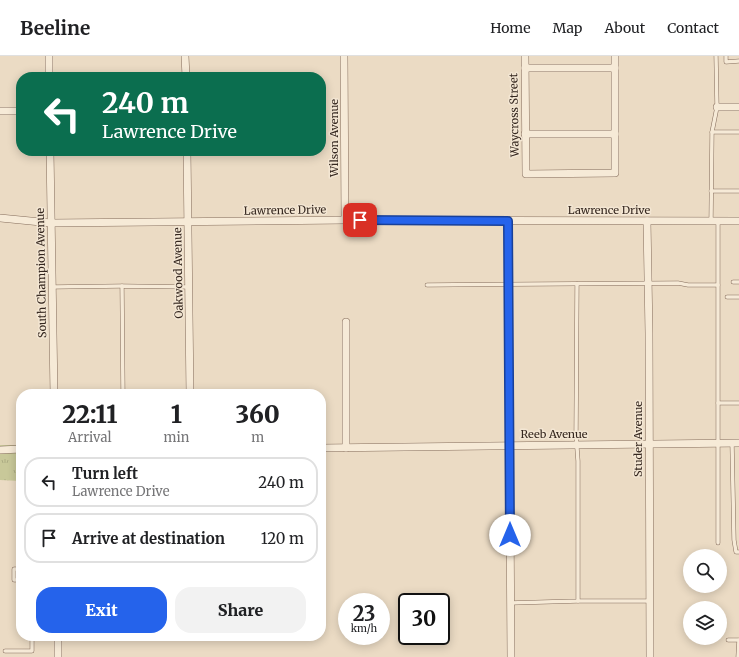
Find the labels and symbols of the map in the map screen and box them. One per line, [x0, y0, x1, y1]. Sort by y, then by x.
street label: Waycross Street [506, 72, 522, 158]
street label: Wilson Avenue [327, 99, 341, 178]
street label: Lawrence Drive [244, 202, 327, 218]
pin [343, 203, 377, 237]
street label: Lawrence Drive [568, 203, 651, 217]
street label: South Champion Avenue [33, 208, 49, 338]
street label: Oakwood Avenue [170, 227, 186, 319]
street label: Studer Avenue [631, 401, 645, 477]
street label: Reeb Avenue [520, 427, 588, 441]
position arrow [489, 514, 531, 556]
speed limit sign: 30 [398, 593, 450, 645]

